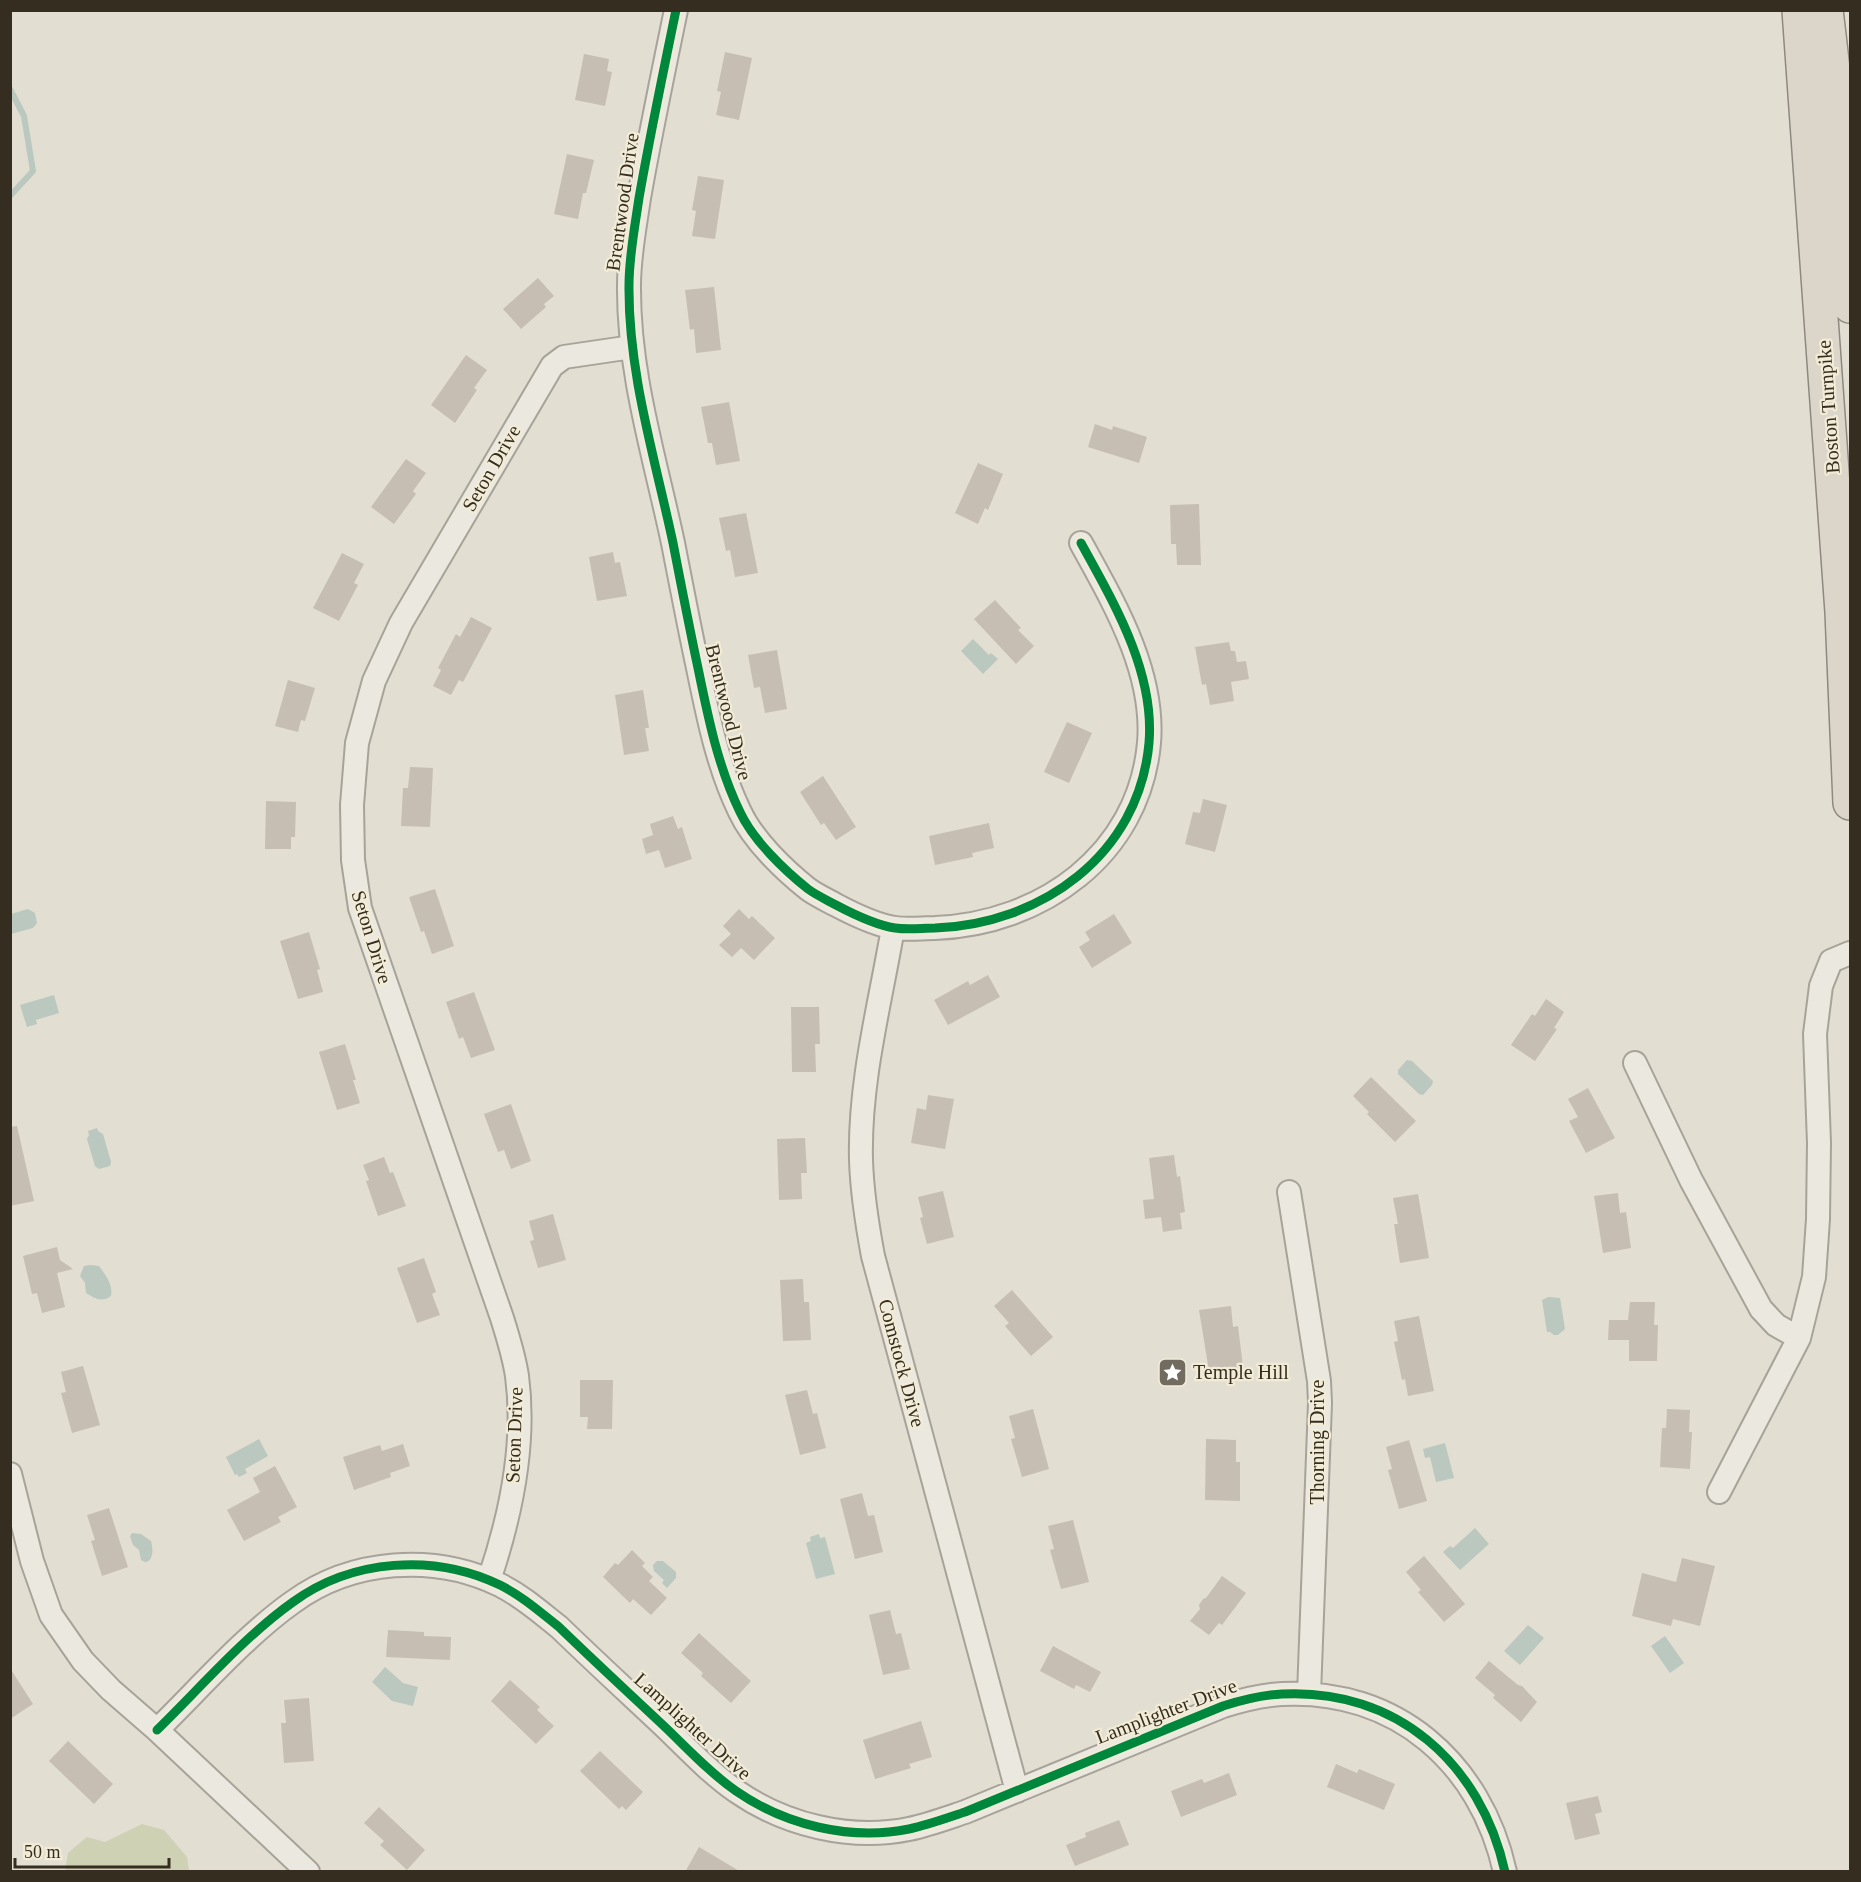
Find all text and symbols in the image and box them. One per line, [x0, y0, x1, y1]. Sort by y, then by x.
street label: Brentwood Drive [601, 131, 643, 273]
street label: Boston Turnpike [1812, 339, 1845, 475]
street label: Seton Drive [457, 421, 525, 515]
street label: Brentwood Drive [701, 642, 757, 782]
street label: Seton Drive [347, 888, 397, 986]
street label: Comstock Drive [874, 1297, 930, 1430]
place icon: Temple Hill [1156, 1356, 1188, 1388]
place label: Temple Hill [1193, 1361, 1289, 1384]
street label: Thorning Drive [1306, 1379, 1329, 1504]
street label: Seton Drive [501, 1386, 527, 1483]
street label: Lamplighter Drive [629, 1668, 756, 1785]
street label: Lamplighter Drive [1092, 1674, 1240, 1749]
scale bar [15, 1831, 170, 1869]
text: 50 m [24, 1842, 61, 1862]

